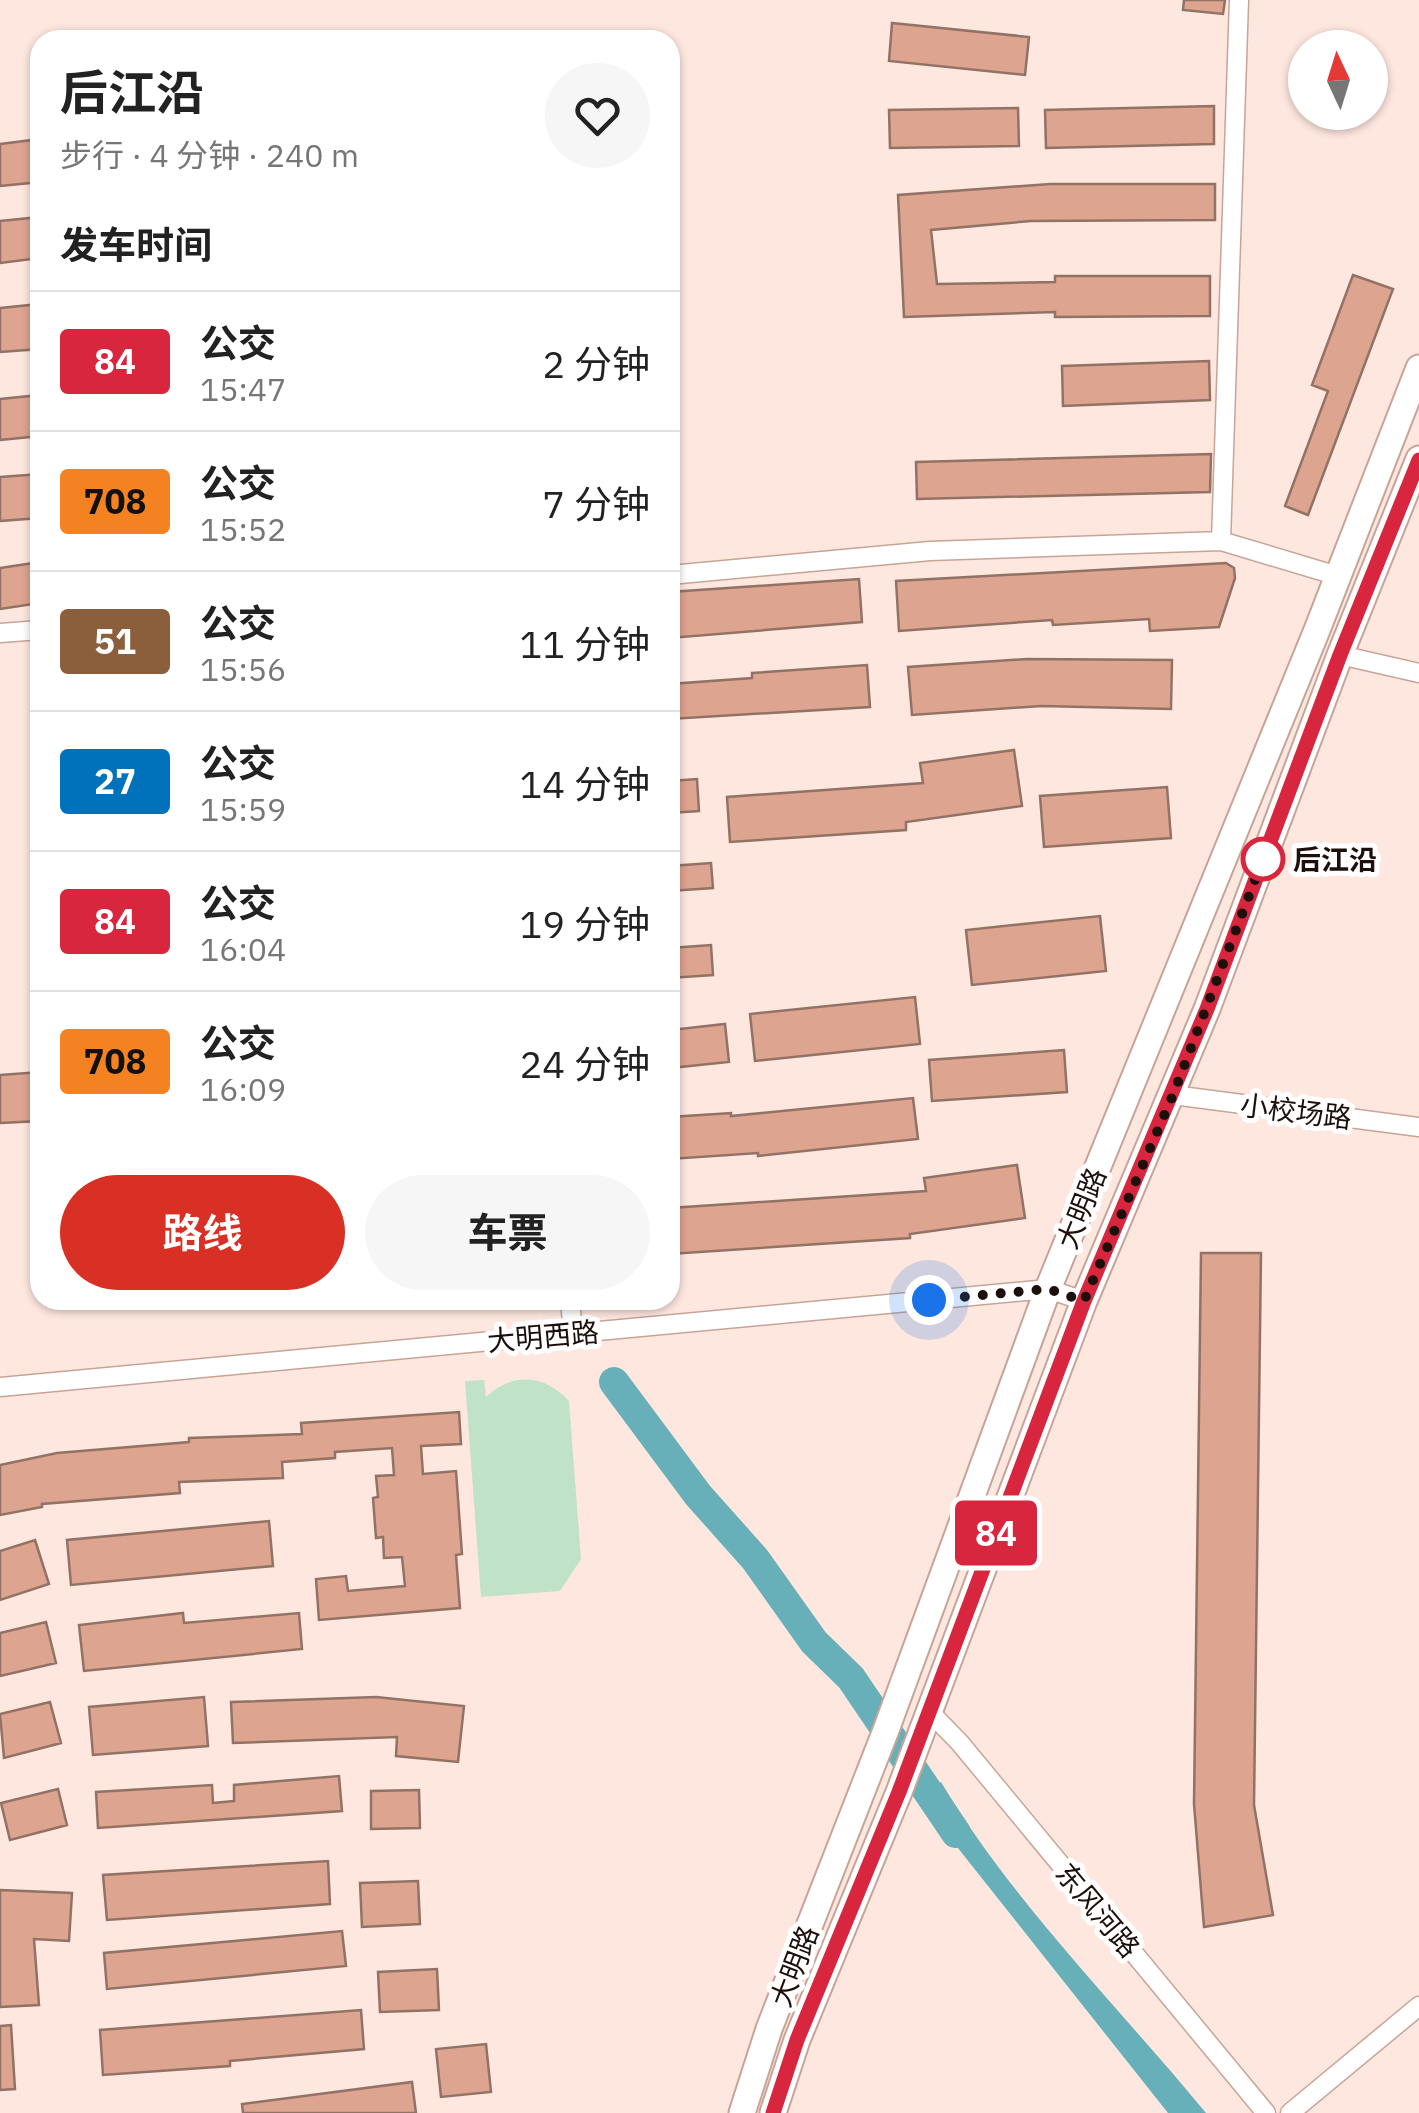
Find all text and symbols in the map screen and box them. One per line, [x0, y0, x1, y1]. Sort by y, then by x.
north arrow [1288, 30, 1388, 130]
map controls [1288, 30, 1388, 130]
text: 后江沿 [60, 61, 204, 123]
button: heart [545, 63, 650, 168]
text: 步行 · 4 分钟 · 240 m [60, 134, 359, 176]
text: 发车时间 [60, 220, 212, 269]
text: 公交 [200, 318, 276, 367]
text: 84 [94, 338, 136, 384]
text: 2 分钟 [542, 339, 650, 388]
text: 15:47 [200, 368, 286, 410]
text: 公交 [200, 458, 276, 507]
text: 708 [83, 478, 147, 524]
text: 7 分钟 [542, 479, 650, 528]
text: 15:52 [200, 508, 286, 550]
text: 公交 [200, 598, 276, 647]
text: 51 [94, 618, 136, 664]
text: 11 分钟 [519, 619, 650, 668]
text: 15:56 [200, 648, 286, 690]
text: 公交 [200, 738, 276, 787]
text: 27 [94, 758, 136, 804]
text: 14 分钟 [519, 759, 650, 808]
text: 15:59 [200, 788, 286, 830]
marker: 后江沿 [1242, 838, 1284, 880]
place label: 后江沿 [1293, 841, 1377, 878]
text: 公交 [200, 878, 276, 927]
text: 84 [94, 898, 136, 944]
text: 19 分钟 [519, 899, 650, 948]
text: 16:04 [200, 928, 286, 970]
text: 公交 [200, 1018, 276, 1067]
text: 708 [83, 1038, 147, 1084]
text: 24 分钟 [519, 1039, 650, 1088]
text: 16:09 [200, 1068, 286, 1110]
street label: 小校场路 [1238, 1086, 1354, 1136]
street label: 大明路 [1048, 1162, 1114, 1254]
button: 路线 [60, 1175, 345, 1290]
button: 车票 [365, 1175, 650, 1290]
your location [904, 1275, 954, 1325]
street label: 大明西路 [486, 1313, 600, 1359]
line badge: 84 [951, 1500, 1041, 1566]
text: 84 [975, 1510, 1017, 1556]
street label: 东风河路 [1048, 1855, 1148, 1965]
street label: 大明路 [762, 1920, 826, 2012]

